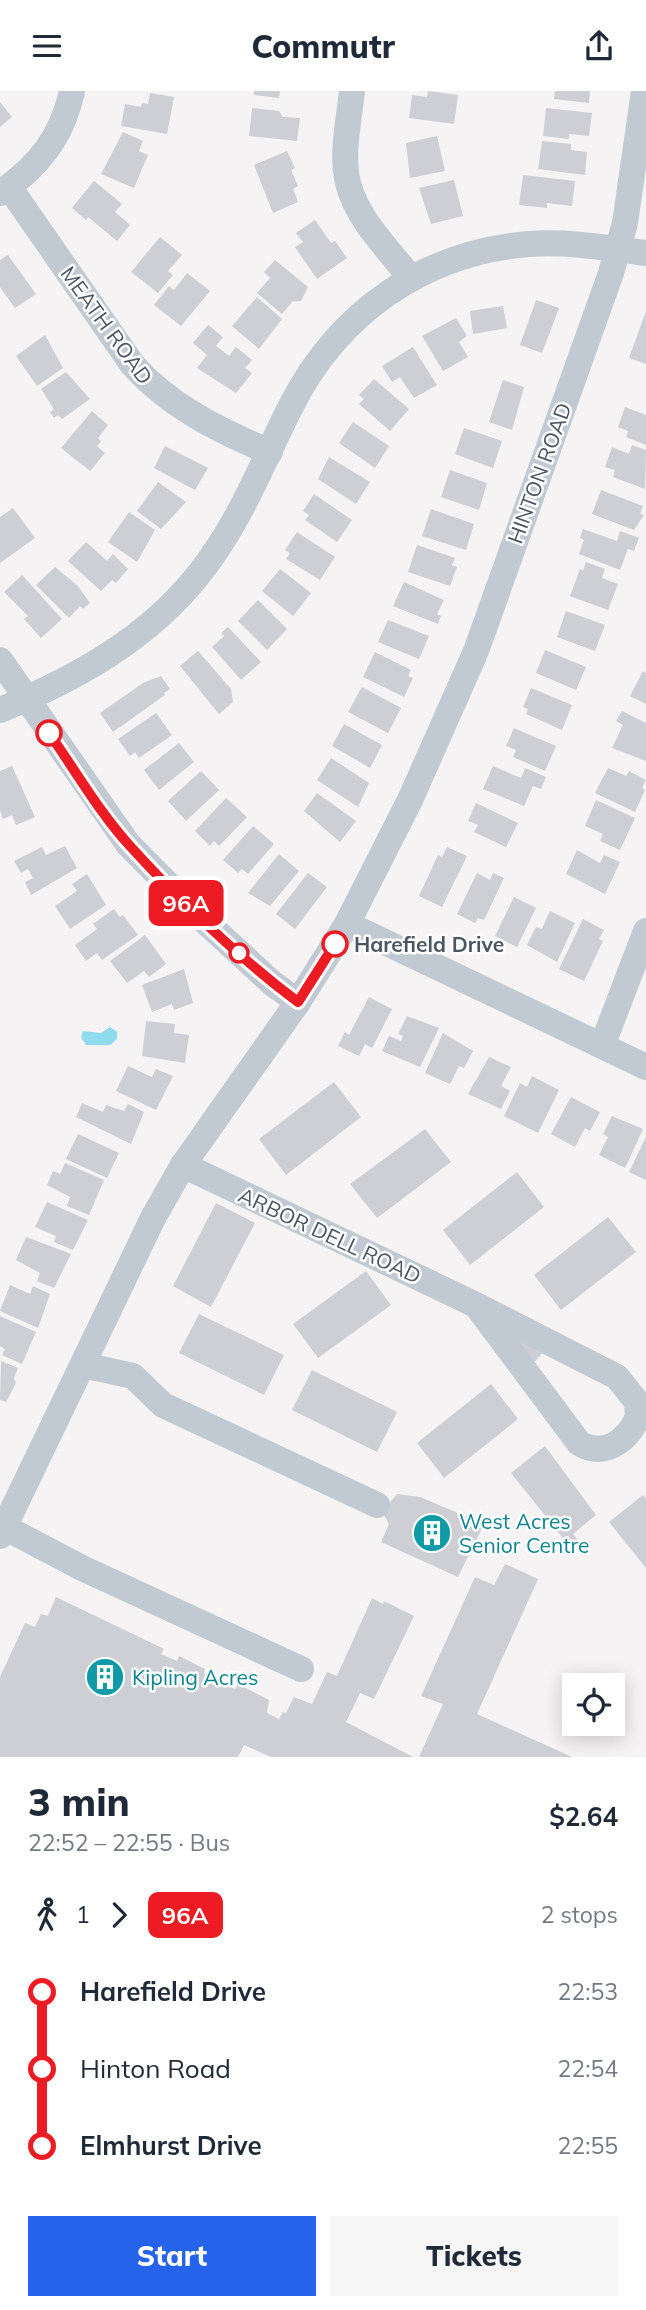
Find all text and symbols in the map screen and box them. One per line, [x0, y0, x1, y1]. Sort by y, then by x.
text: Commutr [251, 26, 395, 66]
icon: menu [28, 27, 66, 65]
icon: share [580, 27, 618, 65]
street label: MEATH ROAD [55, 261, 159, 389]
street label: HINTON ROAD [501, 399, 577, 547]
unlabelled marker [36, 720, 62, 746]
line badge: 96A [146, 880, 226, 926]
text: 96A [163, 888, 209, 918]
marker: Harefield Drive [322, 931, 348, 957]
place label: Harefield Drive [354, 931, 504, 957]
unlabelled marker [229, 943, 249, 963]
street label: ARBOR DELL ROAD [235, 1181, 425, 1289]
place label: West Acres Senior Centre [459, 1508, 590, 1558]
building icon: West Acres Senior Centre [411, 1512, 453, 1554]
building icon: Kipling Acres [84, 1656, 126, 1698]
place label: Kipling Acres [132, 1664, 258, 1690]
map controls [562, 1673, 625, 1736]
button: locate [562, 1673, 625, 1736]
text: 3 min [28, 1778, 130, 1826]
text: $2.64 [549, 1800, 618, 1833]
text: 22:52 – 22:55 · Bus [28, 1828, 230, 1857]
icon: walk [28, 1896, 66, 1934]
icon: forward [100, 1896, 138, 1934]
text: 1 [76, 1900, 90, 1929]
text: 96A [162, 1900, 209, 1930]
text: 2 stops [541, 1900, 618, 1929]
text: Harefield Drive [80, 1975, 266, 2008]
text: 22:53 [558, 1977, 618, 2006]
text: Hinton Road [80, 2052, 231, 2085]
text: 22:54 [558, 2054, 618, 2083]
text: Elmhurst Drive [80, 2129, 262, 2162]
text: 22:55 [558, 2131, 618, 2160]
button: Start [28, 2216, 316, 2296]
button: Tickets [330, 2216, 618, 2296]

